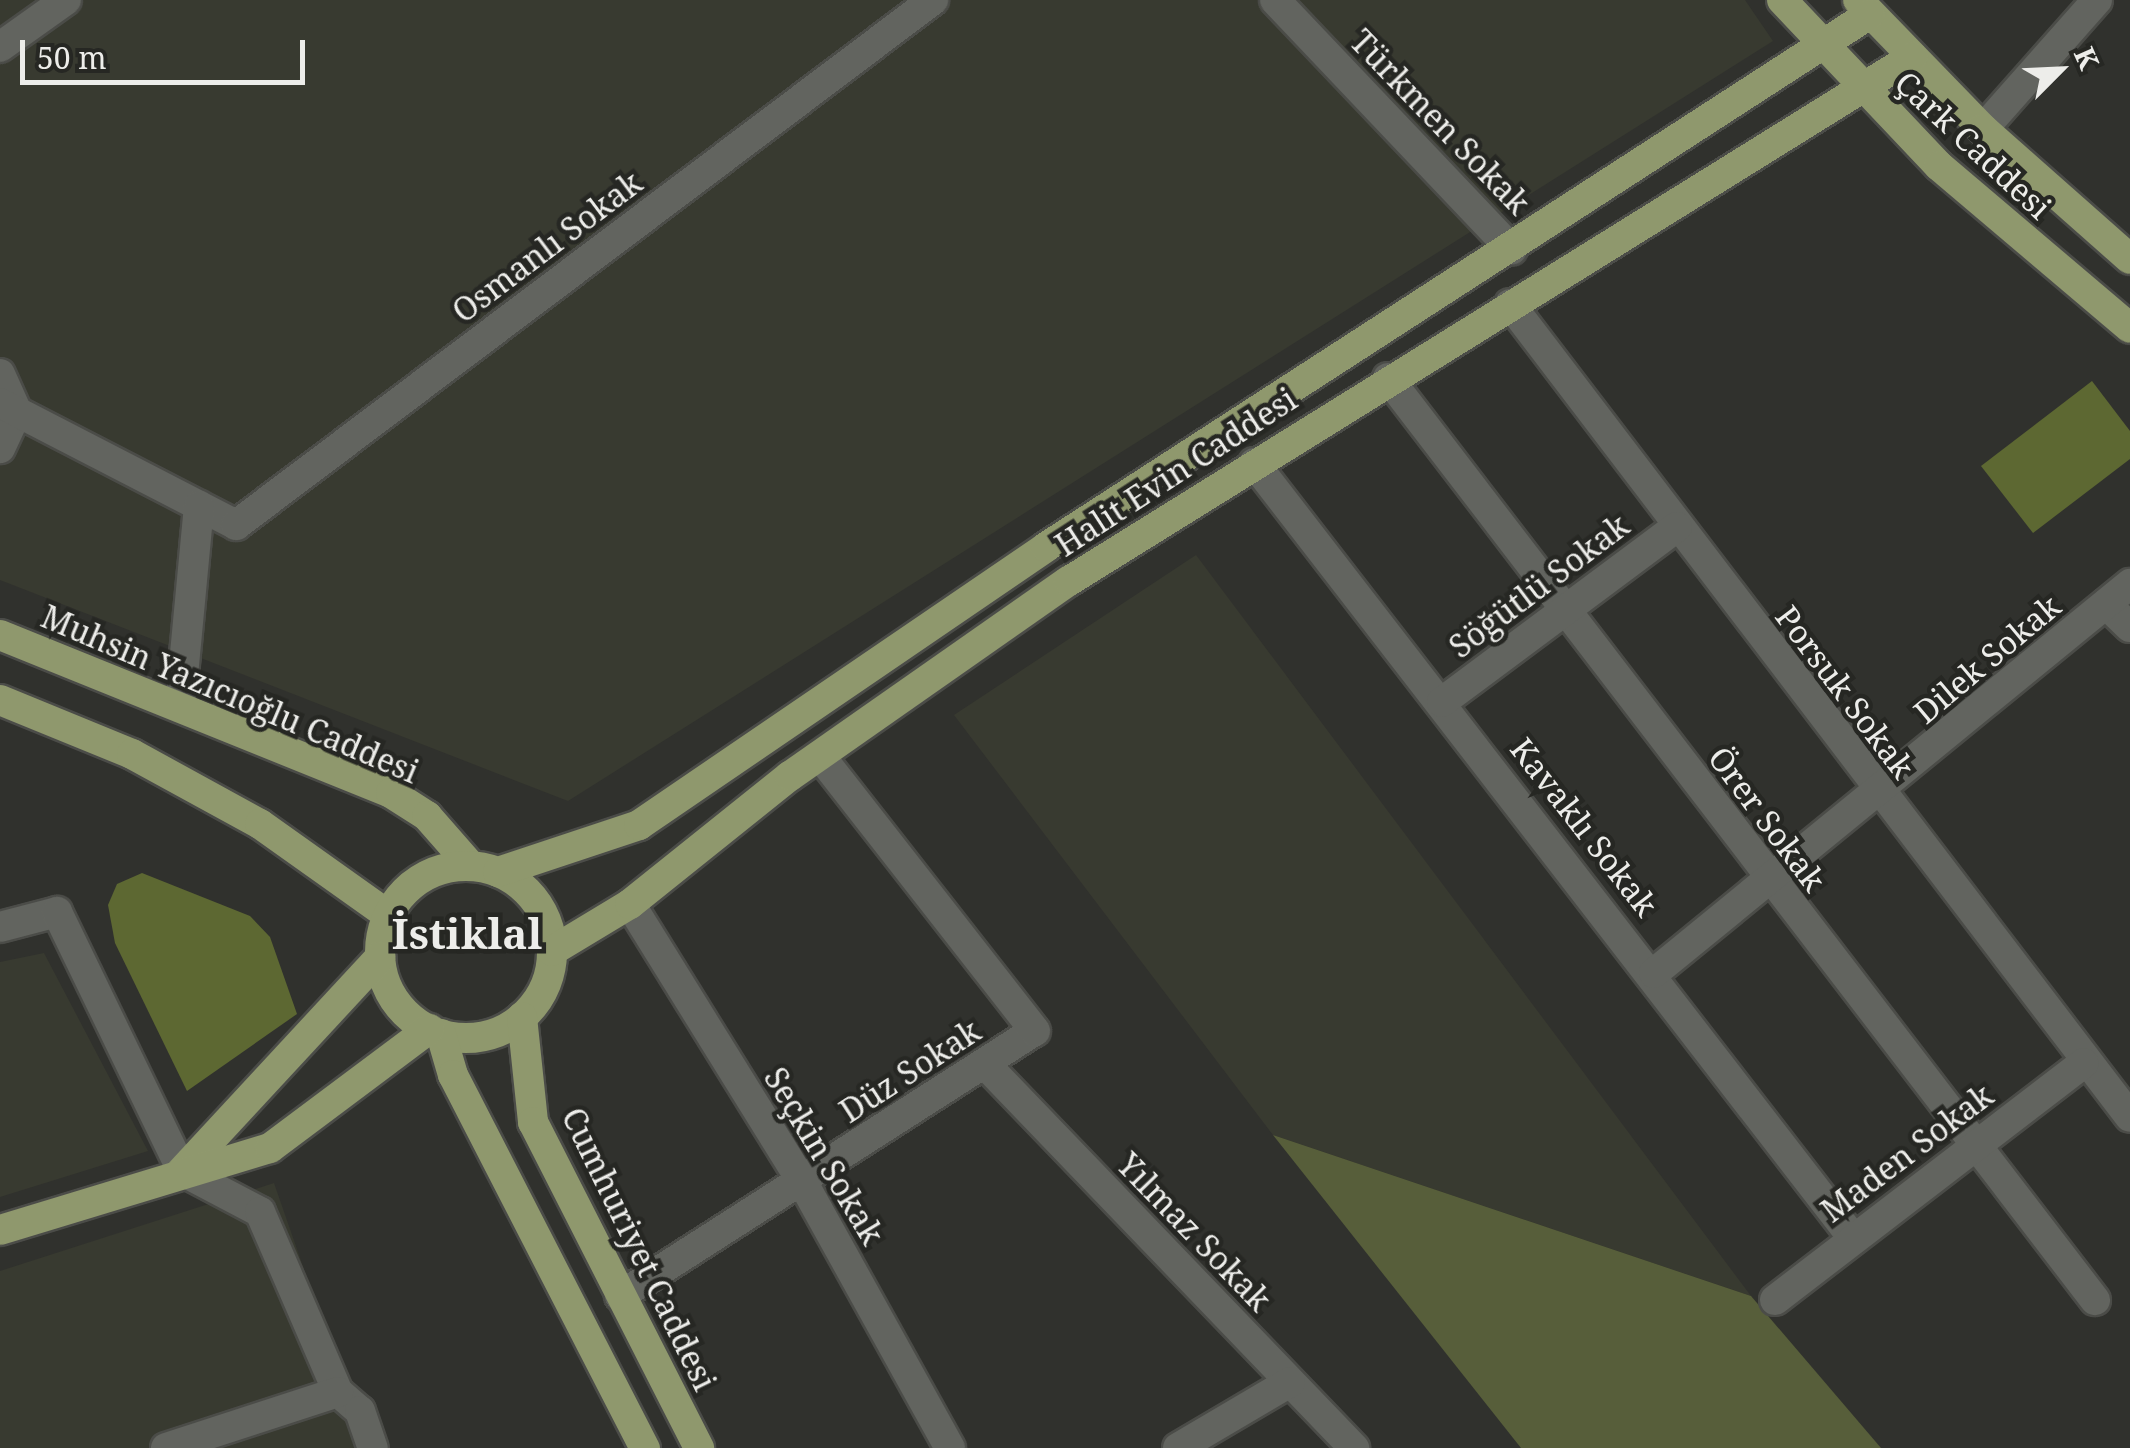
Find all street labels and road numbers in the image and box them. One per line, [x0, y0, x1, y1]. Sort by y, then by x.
street label: Türkmen Sokak [1342, 22, 1538, 222]
street label: Çark Caddesi [1887, 63, 2059, 227]
street label: Osmanlı Sokak [445, 163, 649, 331]
street label: Halit Evin Caddesi [1048, 380, 1304, 564]
street label: Söğütlü Sokak [1442, 506, 1636, 666]
street label: Dilek Sokak [1906, 587, 2068, 731]
street label: Muhsin Yazıcıoğlu Caddesi [36, 597, 424, 791]
street label: Porsuk Sokak [1768, 598, 1922, 786]
street label: Kavaklı Sokak [1503, 730, 1665, 924]
street label: Örer Sokak [1700, 739, 1834, 899]
street label: Düz Sokak [833, 1011, 987, 1131]
street label: Seçkin Sokak [756, 1061, 892, 1251]
street label: Maden Sokak [1814, 1076, 2000, 1230]
street label: Cumhuriyet Caddesi [554, 1101, 724, 1397]
street label: Yılmaz Sokak [1109, 1145, 1279, 1319]

